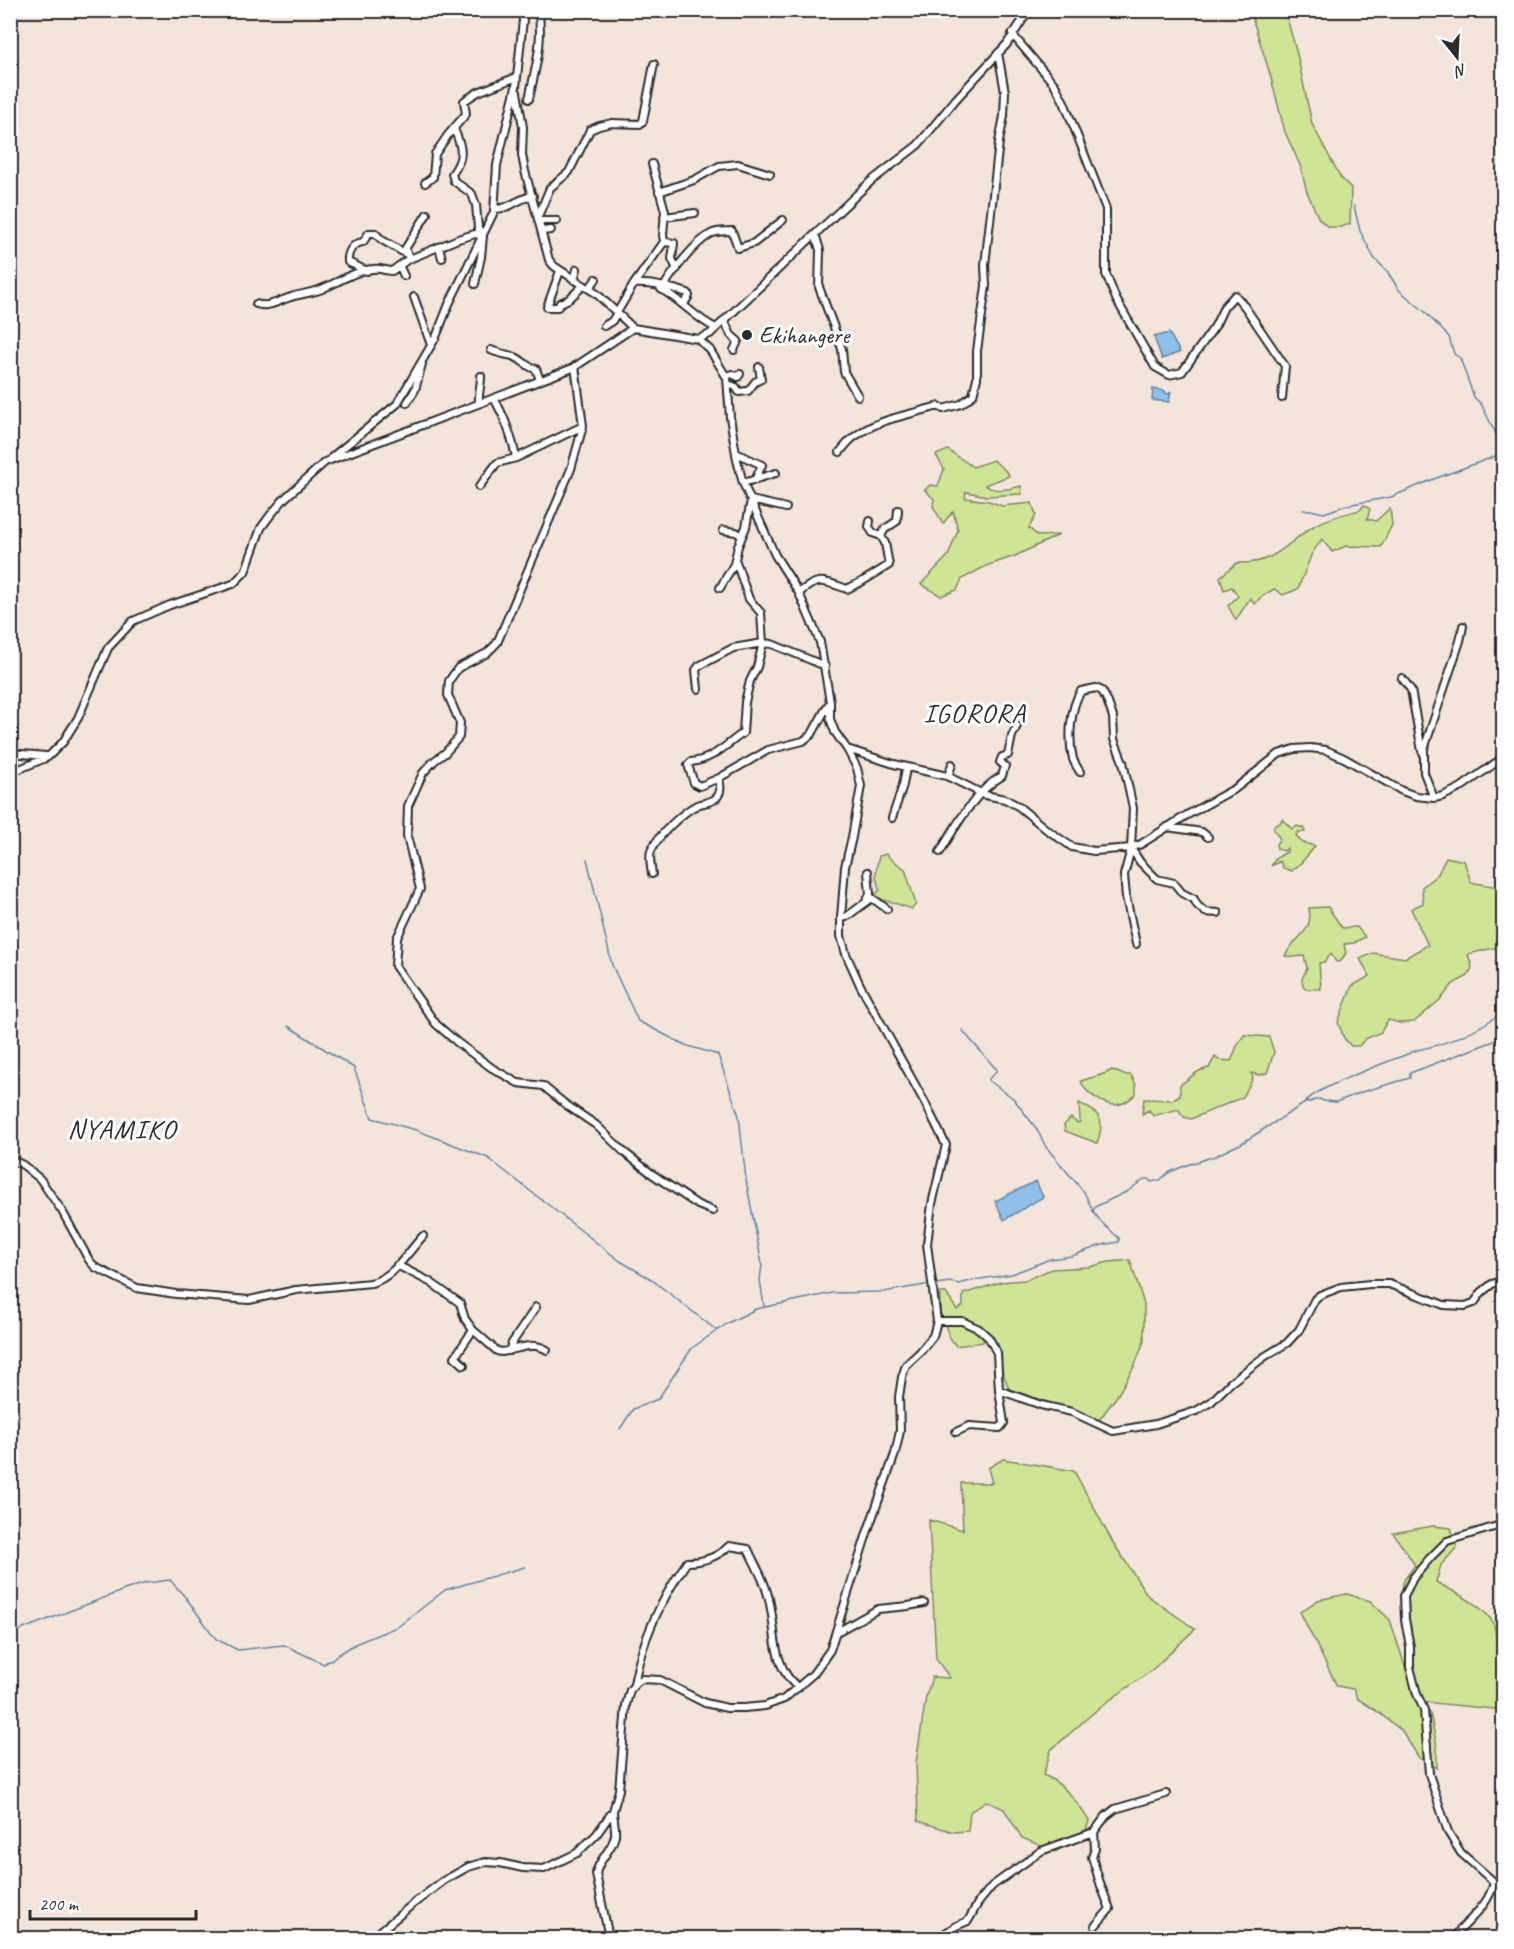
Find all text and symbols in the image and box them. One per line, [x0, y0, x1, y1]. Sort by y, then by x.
north arrow [1427, 27, 1487, 87]
text: N [1451, 59, 1469, 82]
place label: Ekihangere [759, 320, 851, 350]
marker: Ekihangere [740, 328, 754, 342]
district label: IGORORA [924, 696, 1026, 730]
district label: NYAMIKO [67, 1112, 178, 1146]
scale bar [30, 1883, 196, 1921]
text: 200 m [39, 1893, 80, 1915]

